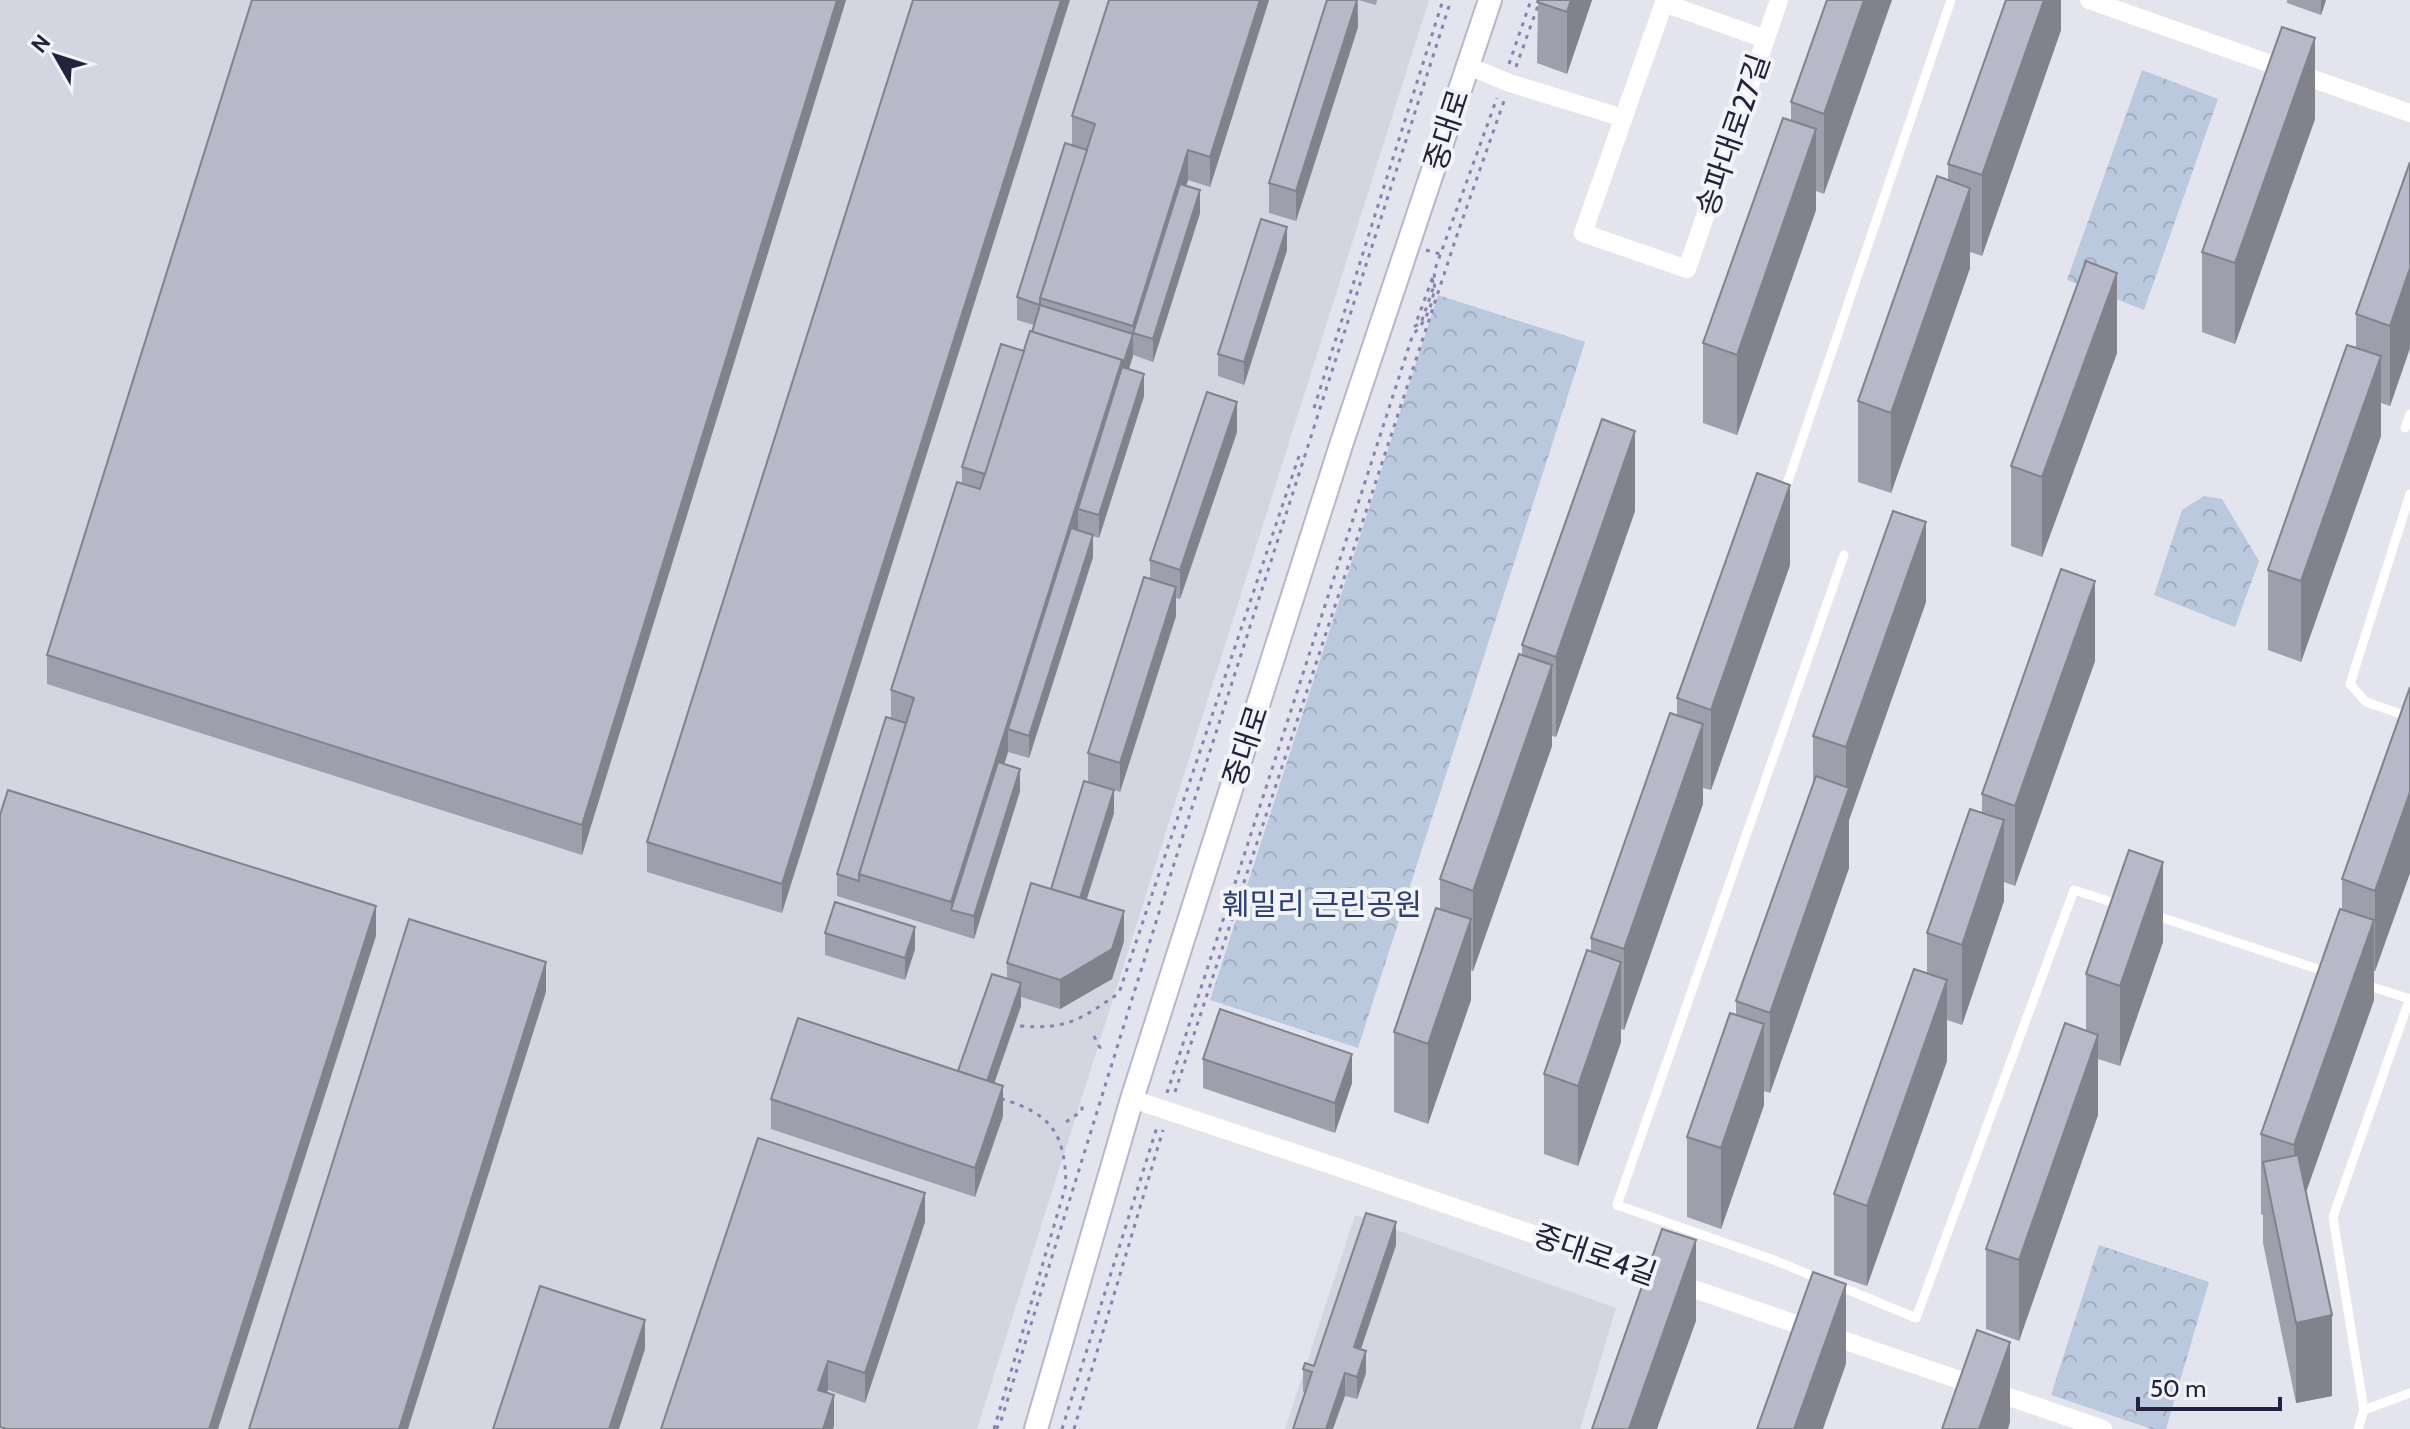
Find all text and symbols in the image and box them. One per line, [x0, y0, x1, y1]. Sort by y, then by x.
north arrow [16, 16, 96, 96]
text: N [25, 29, 56, 58]
street label: 송파대로27길 [1688, 49, 1777, 221]
street label: 중대로 [1416, 85, 1477, 175]
street label: 중대로 [1215, 701, 1276, 791]
park label: 훼밀리 근린공원 [1222, 886, 1422, 923]
street label: 중대로4길 [1529, 1216, 1662, 1293]
scale bar [2138, 1361, 2280, 1411]
text: 50 m [2150, 1374, 2206, 1403]

